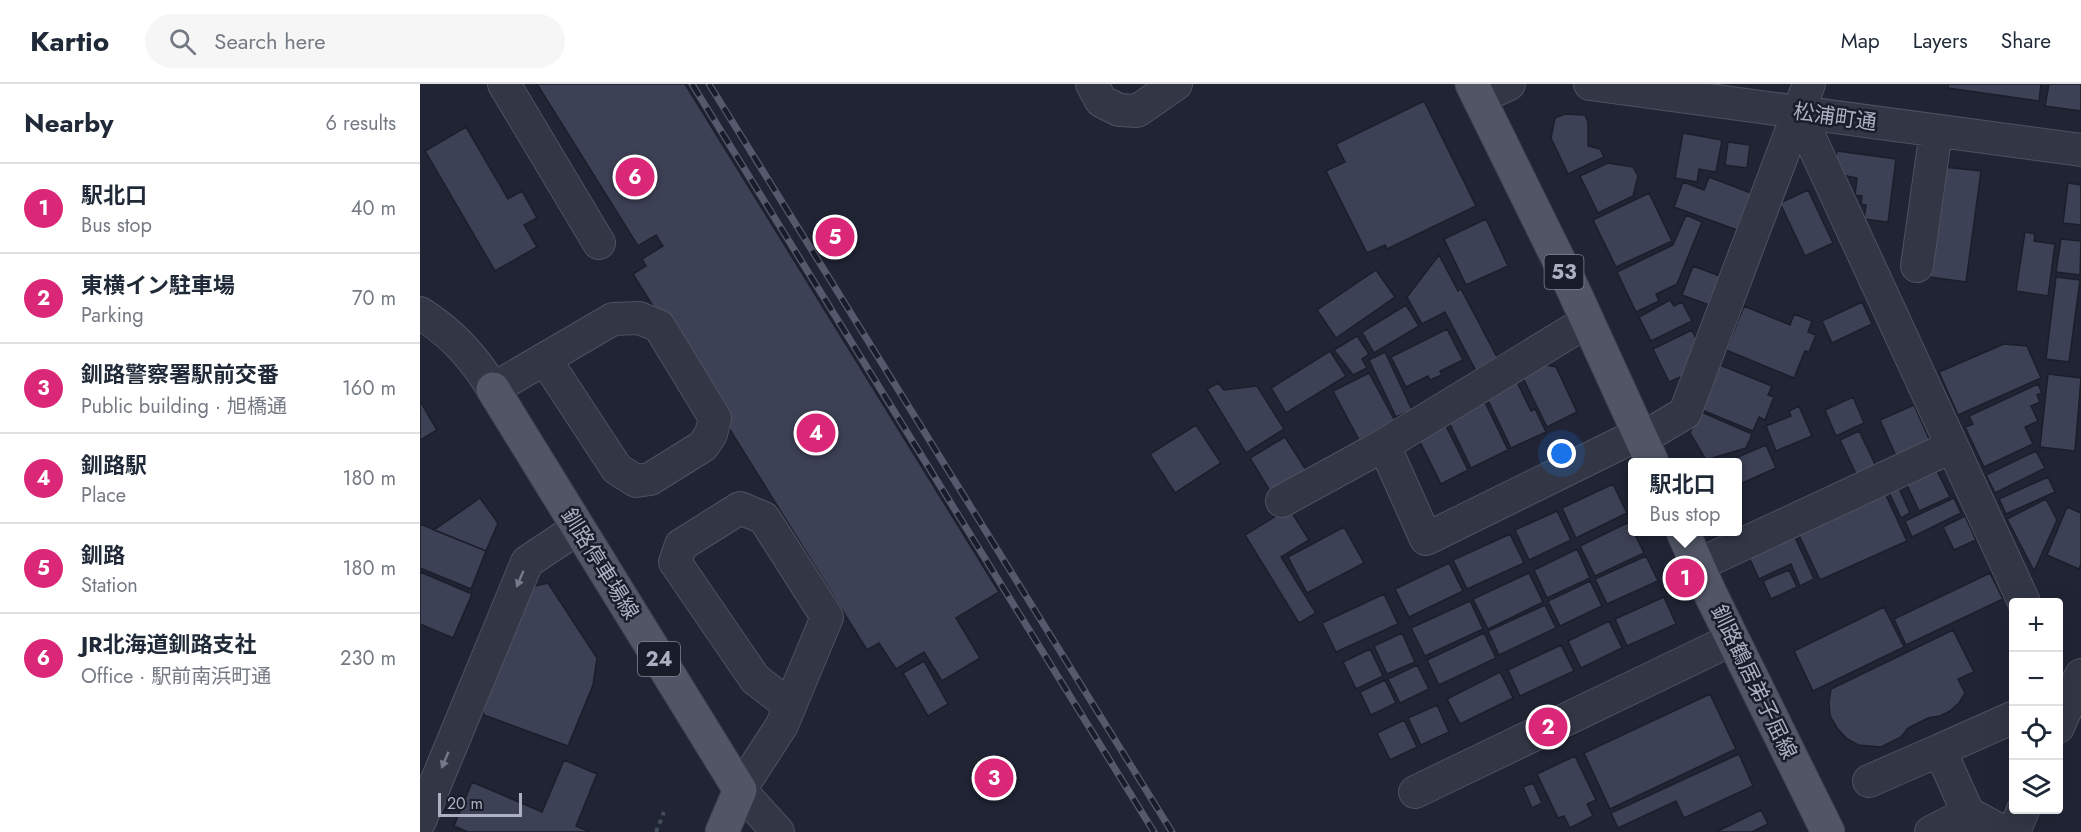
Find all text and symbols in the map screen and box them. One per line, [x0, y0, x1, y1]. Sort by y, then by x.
search box [145, 14, 565, 68]
text: Kartio [30, 21, 109, 62]
icon: search [166, 25, 199, 58]
text: Search here [214, 25, 326, 57]
text: Map [1841, 26, 1880, 56]
text: Layers [1913, 26, 1968, 56]
text: Share [2001, 26, 2051, 56]
street label: 松浦町通 [1791, 96, 1879, 138]
text: Nearby [24, 104, 113, 142]
text: 6 results [326, 109, 396, 138]
pin: 6 [616, 154, 654, 200]
text: 駅北口 [81, 179, 147, 211]
text: 1 [38, 194, 49, 223]
text: 40 m [351, 194, 396, 223]
text: Bus stop [81, 211, 152, 240]
pin: 5 [816, 214, 854, 260]
road number: 53 [1544, 255, 1584, 289]
text: 東横イン駐車場 [81, 269, 235, 301]
text: 2 [37, 284, 50, 313]
text: 70 m [352, 284, 396, 313]
text: Parking [81, 301, 144, 330]
text: 釧路警察署駅前交番 [81, 358, 279, 390]
text: 3 [37, 374, 50, 403]
text: 160 m [342, 374, 396, 403]
text: Public building · 旭橋通 [81, 392, 287, 421]
pin: 4 [796, 410, 836, 456]
your location [1547, 439, 1576, 468]
text: 釧路駅 [81, 449, 147, 481]
popup [1628, 458, 1742, 536]
text: 4 [37, 464, 50, 493]
text: 180 m [342, 464, 396, 493]
text: 駅北口 [1650, 468, 1716, 500]
text: Place [81, 481, 126, 510]
text: Bus stop [1650, 500, 1720, 529]
street label: 釧路停車場線 [554, 503, 646, 625]
text: 釧路 [81, 539, 125, 571]
text: 5 [37, 554, 50, 583]
text: 180 m [342, 554, 396, 583]
pin: 1 [1666, 556, 1704, 600]
text: Station [81, 571, 138, 600]
one-way arrow [515, 571, 525, 589]
map controls [2009, 598, 2063, 814]
button: + [2009, 598, 2063, 652]
street label: 釧路鶴居弟子屈線 [1704, 600, 1804, 764]
text: JR北海道釧路支社 [81, 628, 257, 660]
road number: 24 [638, 642, 680, 676]
text: 6 [37, 644, 50, 673]
text: 230 m [340, 644, 396, 673]
button: − [2009, 652, 2063, 706]
text: Office · 駅前南浜町通 [81, 662, 271, 691]
pin: 2 [1528, 704, 1568, 750]
button: locate [2009, 706, 2063, 760]
one-way arrow [440, 751, 450, 769]
pin: 3 [974, 756, 1014, 800]
button: layers [2009, 760, 2063, 814]
scale bar [438, 790, 522, 818]
text: 20 m [447, 792, 483, 815]

